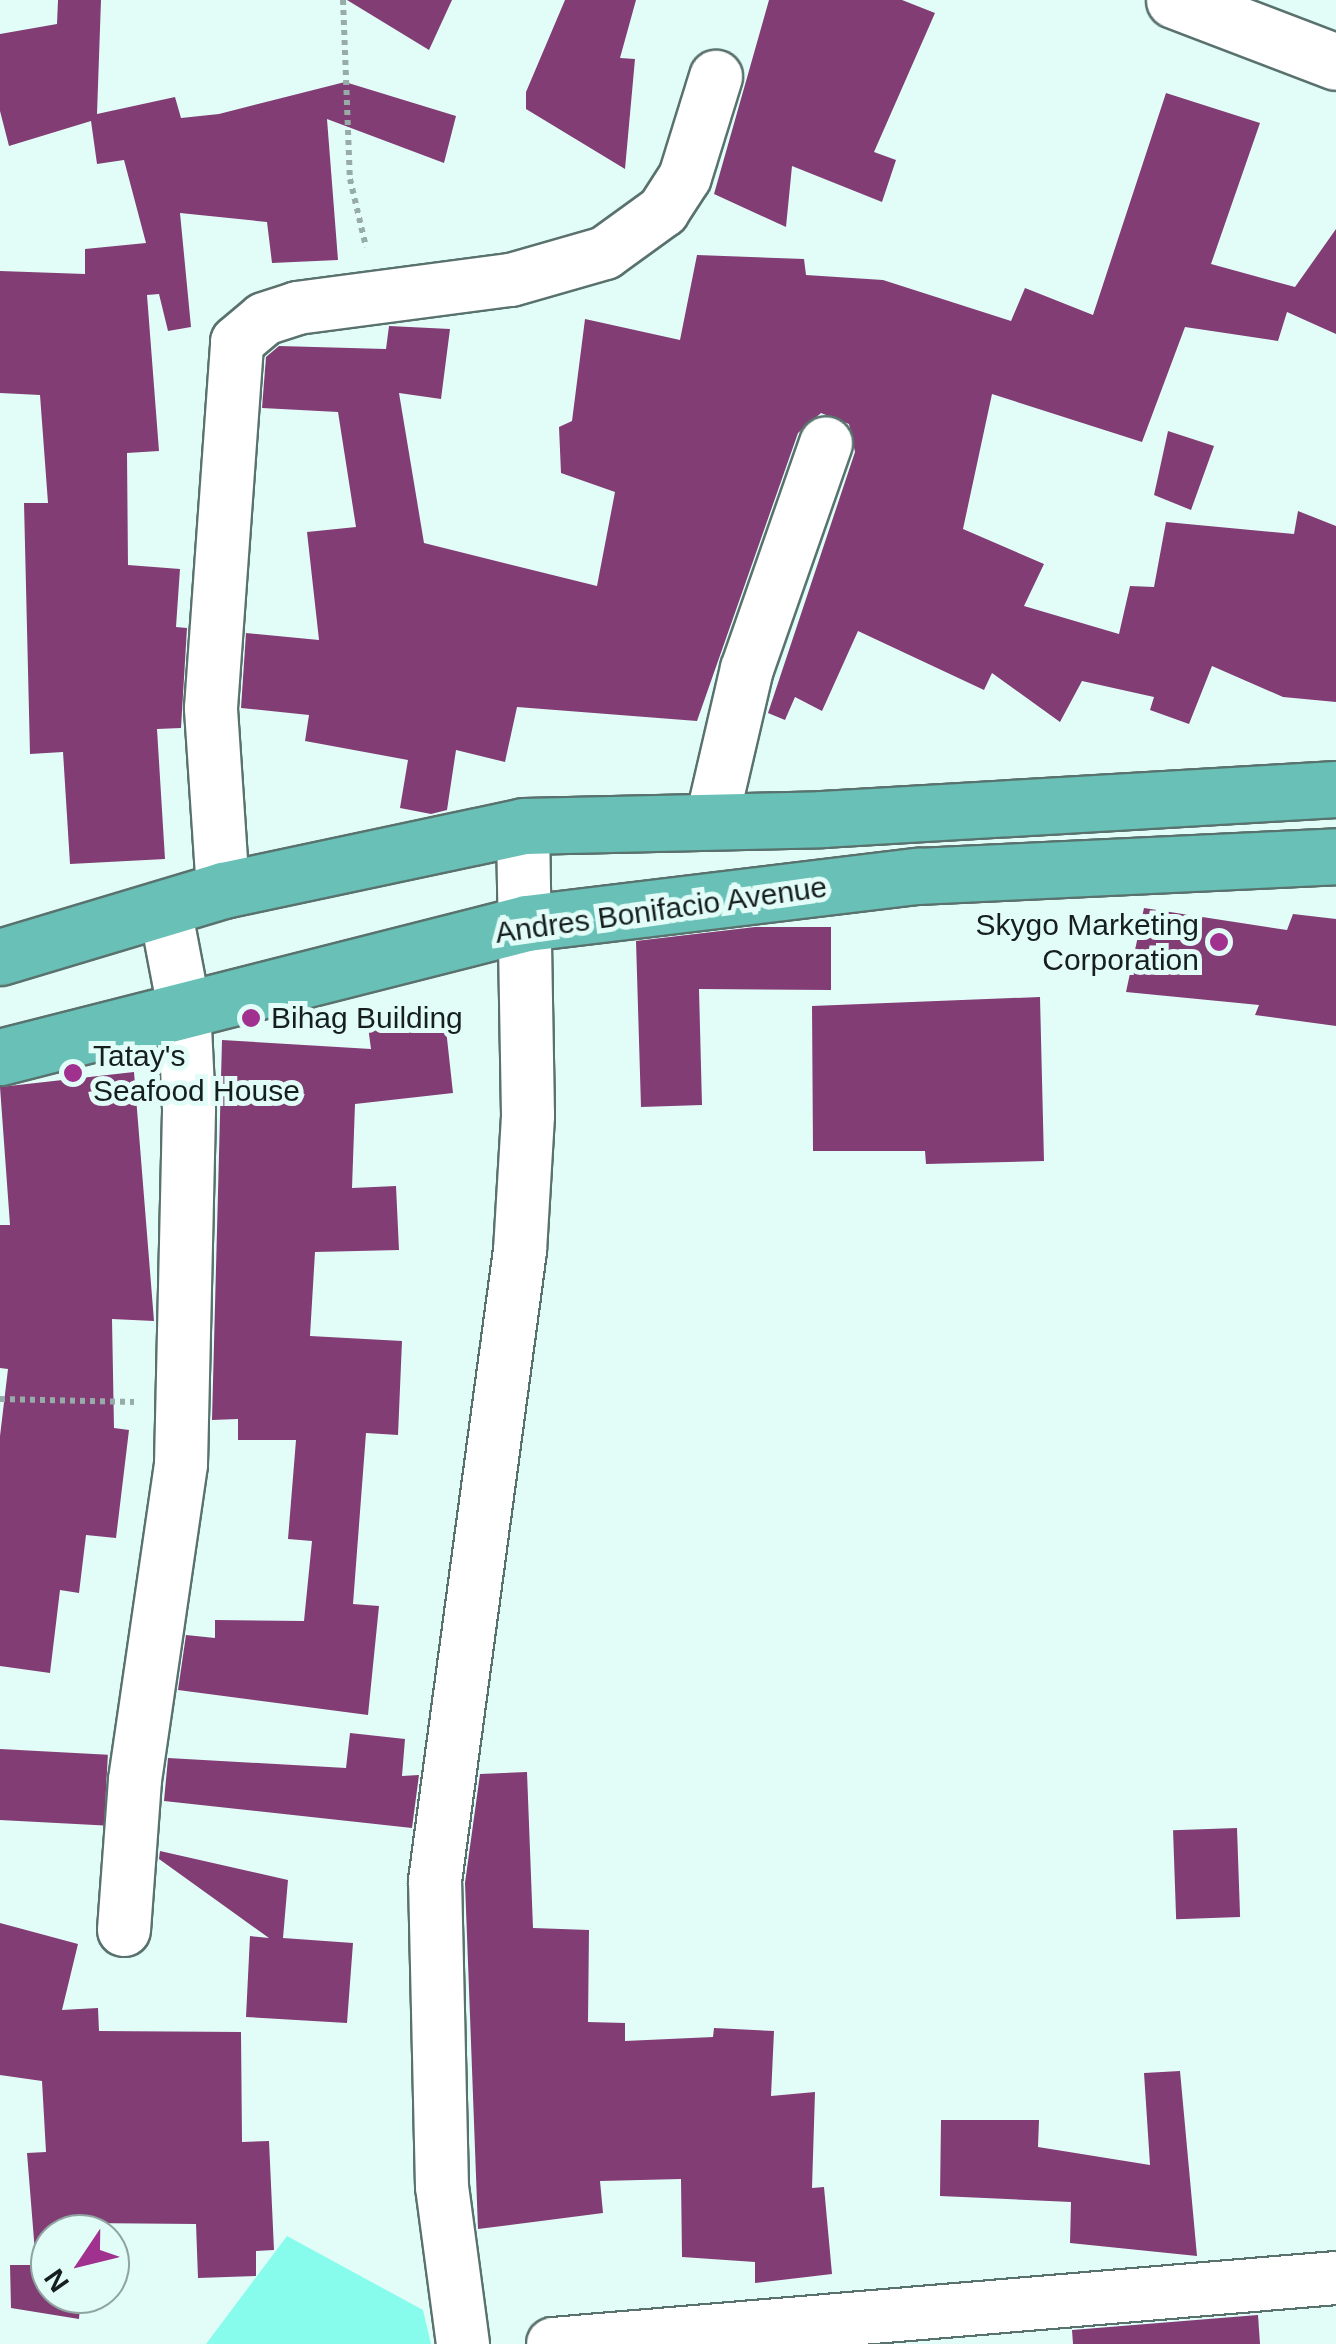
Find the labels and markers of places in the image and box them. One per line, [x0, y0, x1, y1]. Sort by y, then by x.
place label: Skygo Marketing Corporation [976, 907, 1199, 978]
marker: Skygo Marketing Corporation [1208, 931, 1230, 953]
place label: Bihag Building [271, 1000, 463, 1036]
marker: Bihag Building [240, 1007, 262, 1029]
place label: Tatay's Seafood House [93, 1038, 300, 1108]
marker: Tatay's Seafood House [62, 1062, 84, 1084]

